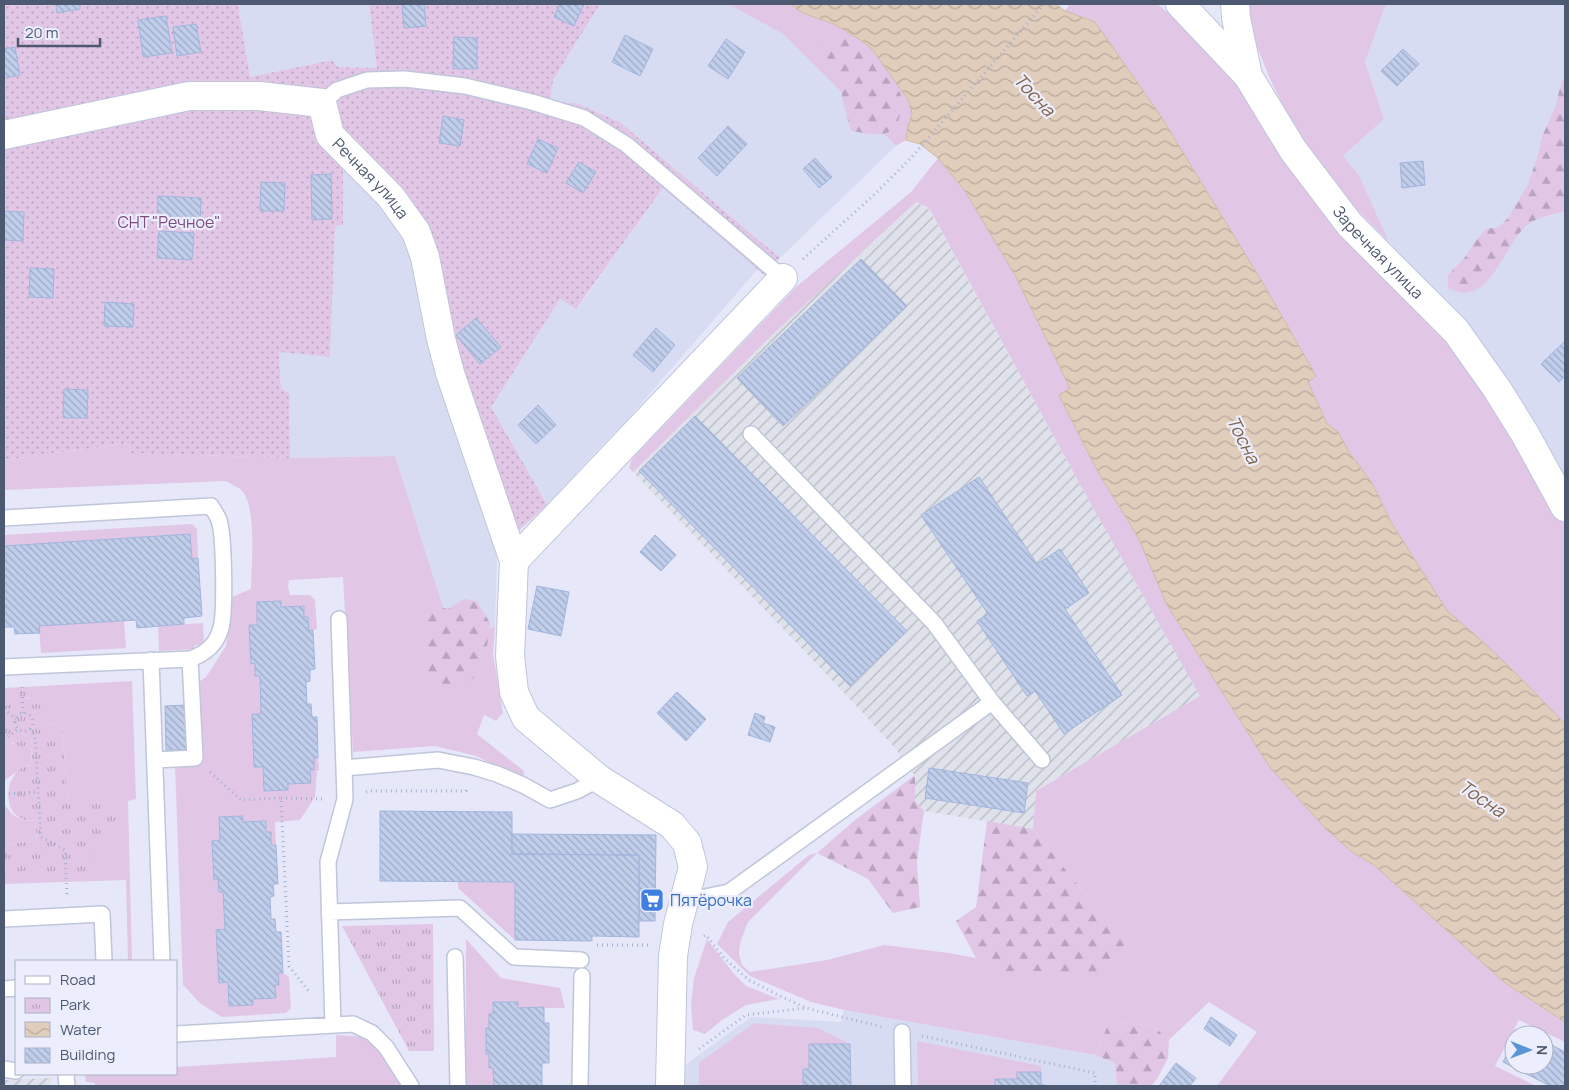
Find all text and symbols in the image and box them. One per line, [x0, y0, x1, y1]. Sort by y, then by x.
scale bar [18, 15, 100, 47]
text: 20 m [25, 22, 58, 43]
water label: Тосна [1009, 68, 1061, 122]
street label: Речная улица [328, 133, 414, 223]
street label: Заречная улица [1328, 201, 1428, 303]
park label: СНТ "Речное" [117, 211, 221, 233]
water label: Тосна [1222, 412, 1267, 468]
water label: Тосна [1455, 774, 1511, 823]
supermarket icon: Пятёрочка [639, 887, 665, 913]
place label: Пятёрочка [670, 889, 752, 911]
legend [15, 960, 178, 1075]
text: Road [60, 969, 96, 990]
text: Park [60, 994, 90, 1015]
text: Water [60, 1019, 102, 1040]
north arrow [1504, 1025, 1554, 1075]
text: Building [60, 1044, 115, 1065]
text: N [1533, 1045, 1552, 1055]

